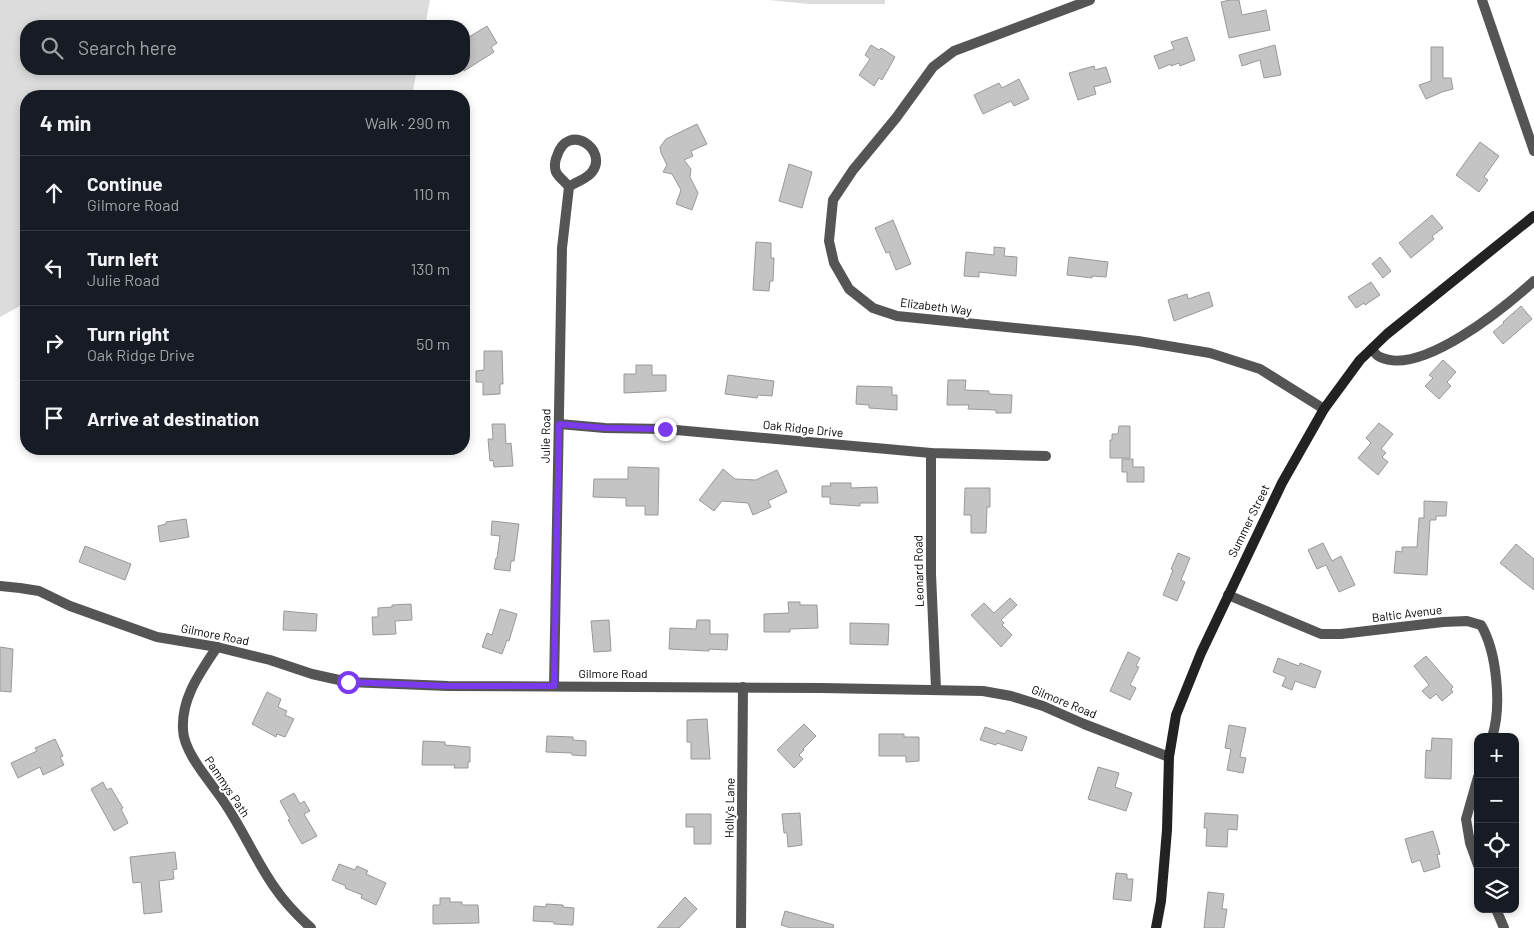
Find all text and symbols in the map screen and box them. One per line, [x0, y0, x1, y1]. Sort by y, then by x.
search box [20, 20, 470, 75]
icon: search [38, 34, 66, 62]
text: Search here [78, 36, 177, 59]
text: 4 min [40, 110, 91, 135]
text: Walk · 290 m [365, 113, 450, 132]
text: Continue [87, 172, 163, 195]
icon: ahead [40, 179, 68, 207]
text: 110 m [413, 184, 450, 203]
text: Gilmore Road [87, 195, 179, 214]
text: Turn left [87, 247, 158, 270]
icon: left [40, 254, 68, 282]
text: 130 m [411, 259, 450, 278]
text: Julie Road [87, 270, 160, 289]
street label: Elizabeth Way [899, 295, 973, 317]
text: Turn right [87, 322, 169, 345]
icon: right [40, 329, 68, 357]
text: 50 m [416, 334, 450, 353]
text: Oak Ridge Drive [87, 345, 195, 364]
icon: arrive [40, 404, 68, 432]
text: Arrive at destination [87, 407, 259, 430]
street label: Julie Road [538, 409, 552, 463]
street label: Oak Ridge Drive [762, 417, 844, 439]
route end [654, 418, 677, 441]
street label: Summer Street [1224, 482, 1272, 559]
street label: Leonard Road [910, 535, 926, 607]
street label: Baltic Avenue [1371, 602, 1443, 624]
street label: Gilmore Road [180, 621, 250, 647]
street label: Gilmore Road [578, 666, 648, 680]
route start [337, 671, 360, 694]
street label: Gilmore Road [1030, 682, 1099, 721]
map controls [1474, 733, 1519, 913]
button: + [1474, 733, 1519, 778]
street label: Pammys Path [202, 753, 253, 819]
street label: Holly's Lane [721, 778, 737, 838]
button: − [1474, 778, 1519, 823]
button: locate [1474, 823, 1519, 868]
button: layers [1474, 868, 1519, 913]

